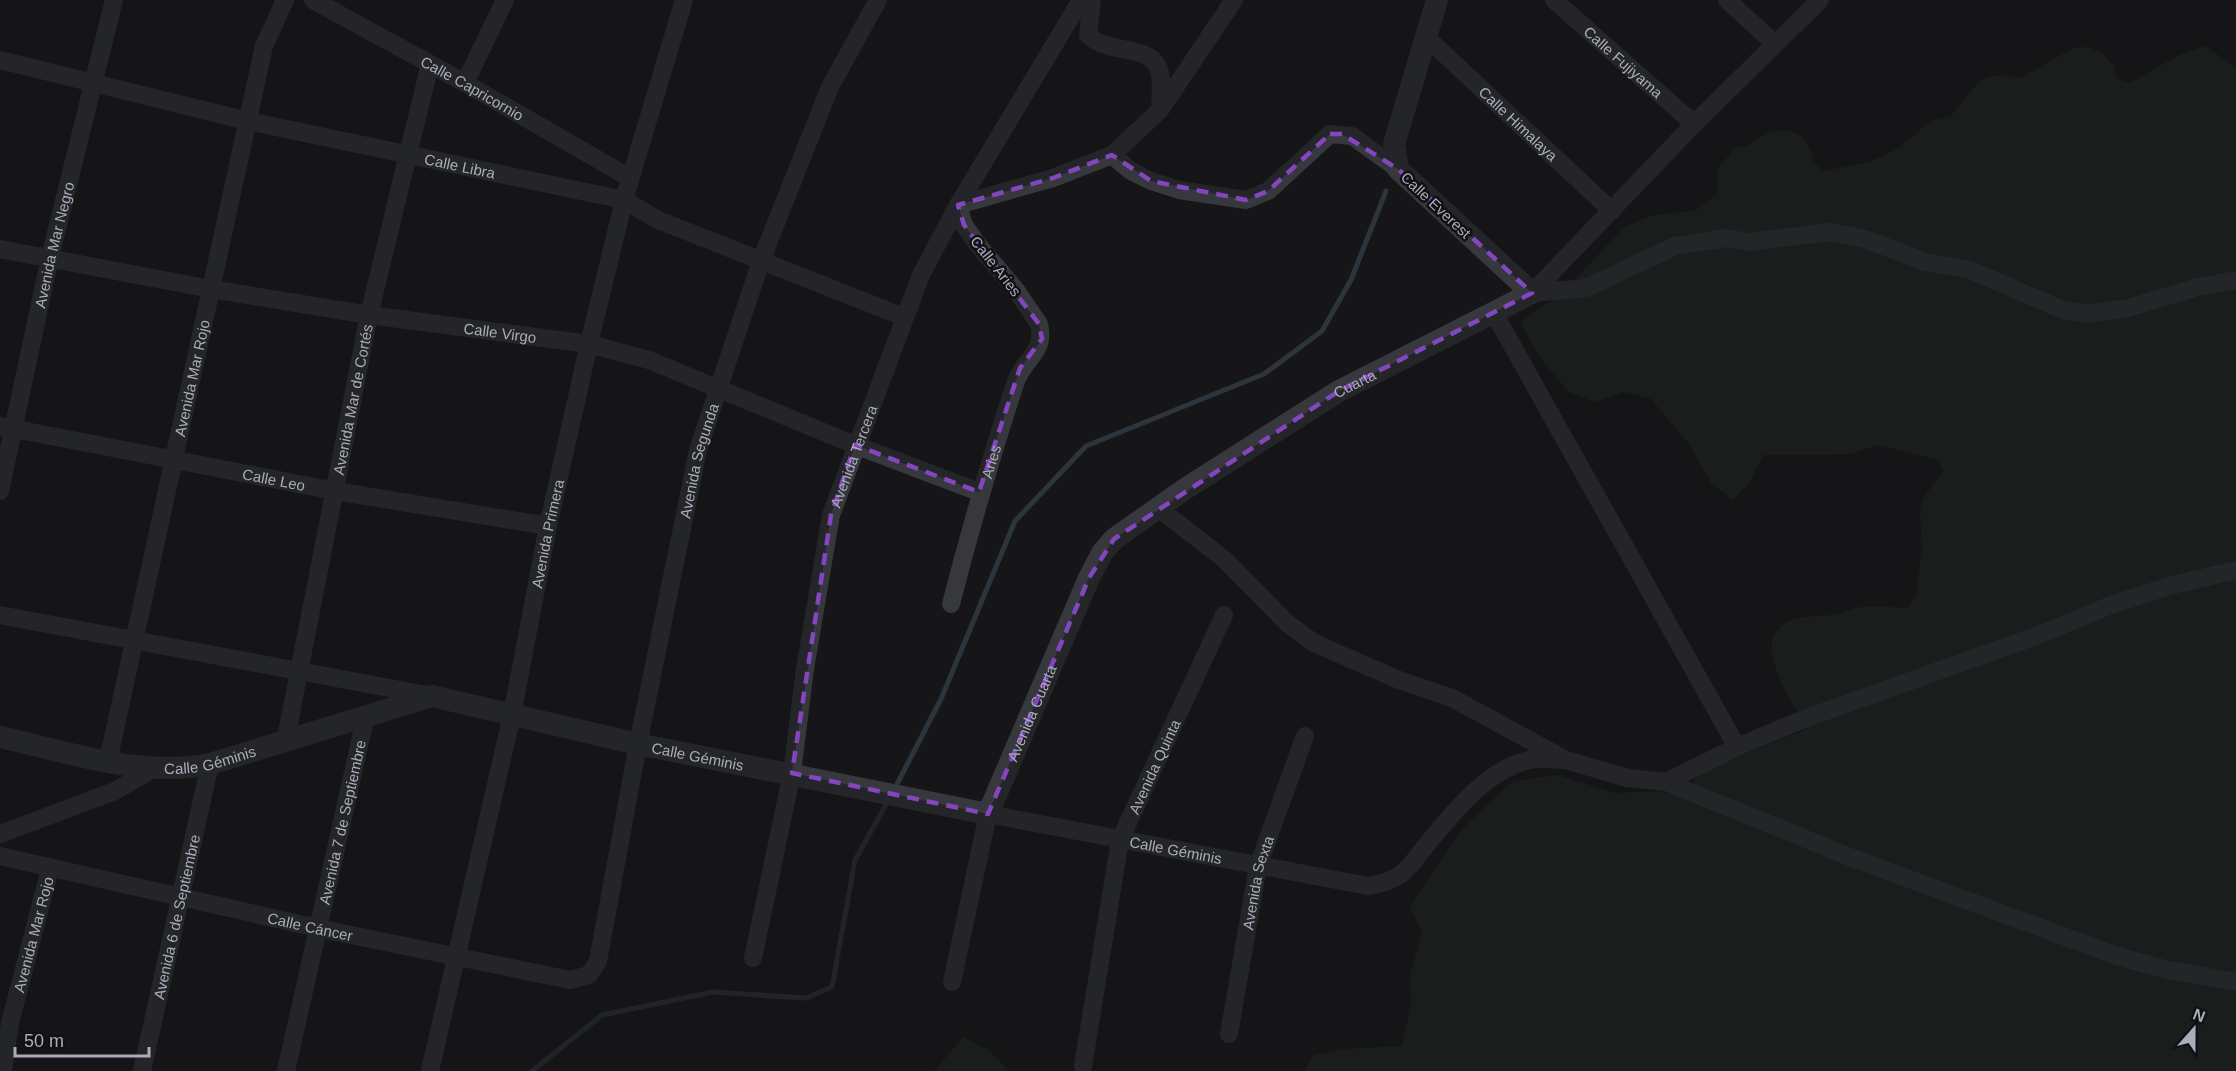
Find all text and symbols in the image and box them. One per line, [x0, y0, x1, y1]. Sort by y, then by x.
street label: Calle Fujiyama [1581, 22, 1667, 101]
street label: Calle Capricornio [418, 52, 527, 123]
street label: Calle Himalaya [1476, 83, 1562, 165]
street label: Calle Libra [423, 150, 497, 181]
street label: Calle Everest [1398, 168, 1475, 242]
street label: Avenida Mar Negro [31, 180, 77, 309]
street label: Calle Aries [967, 233, 1025, 299]
street label: Avenida Mar Rojo [171, 318, 213, 438]
street label: Calle Virgo [463, 319, 537, 345]
street label: Avenida Mar de Cortés [329, 323, 376, 476]
street label: Cuarta [1330, 365, 1379, 401]
street label: Avenida Segunda [676, 400, 722, 520]
street label: Avenida Tercera [826, 402, 880, 510]
street label: Aries [978, 443, 1004, 480]
street label: Calle Leo [241, 465, 307, 494]
street label: Avenida Primera [528, 477, 567, 590]
street label: Avenida Cuarta [1003, 662, 1060, 764]
street label: Avenida Quinta [1125, 716, 1183, 816]
street label: Avenida 7 de Septiembre [315, 738, 369, 906]
street label: Calle Géminis [650, 738, 745, 773]
street label: Calle Géminis [164, 742, 258, 777]
street label: Avenida 6 de Septiembre [150, 833, 203, 1001]
street label: Calle Géminis [1128, 833, 1223, 867]
street label: Avenida Sexta [1239, 833, 1277, 931]
street label: Avenida Mar Rojo [10, 875, 56, 994]
street label: Calle Cáncer [266, 909, 354, 944]
north arrow [2164, 999, 2224, 1059]
text: N [2191, 1005, 2208, 1025]
scale bar [15, 1020, 148, 1058]
text: 50 m [24, 1031, 64, 1051]

